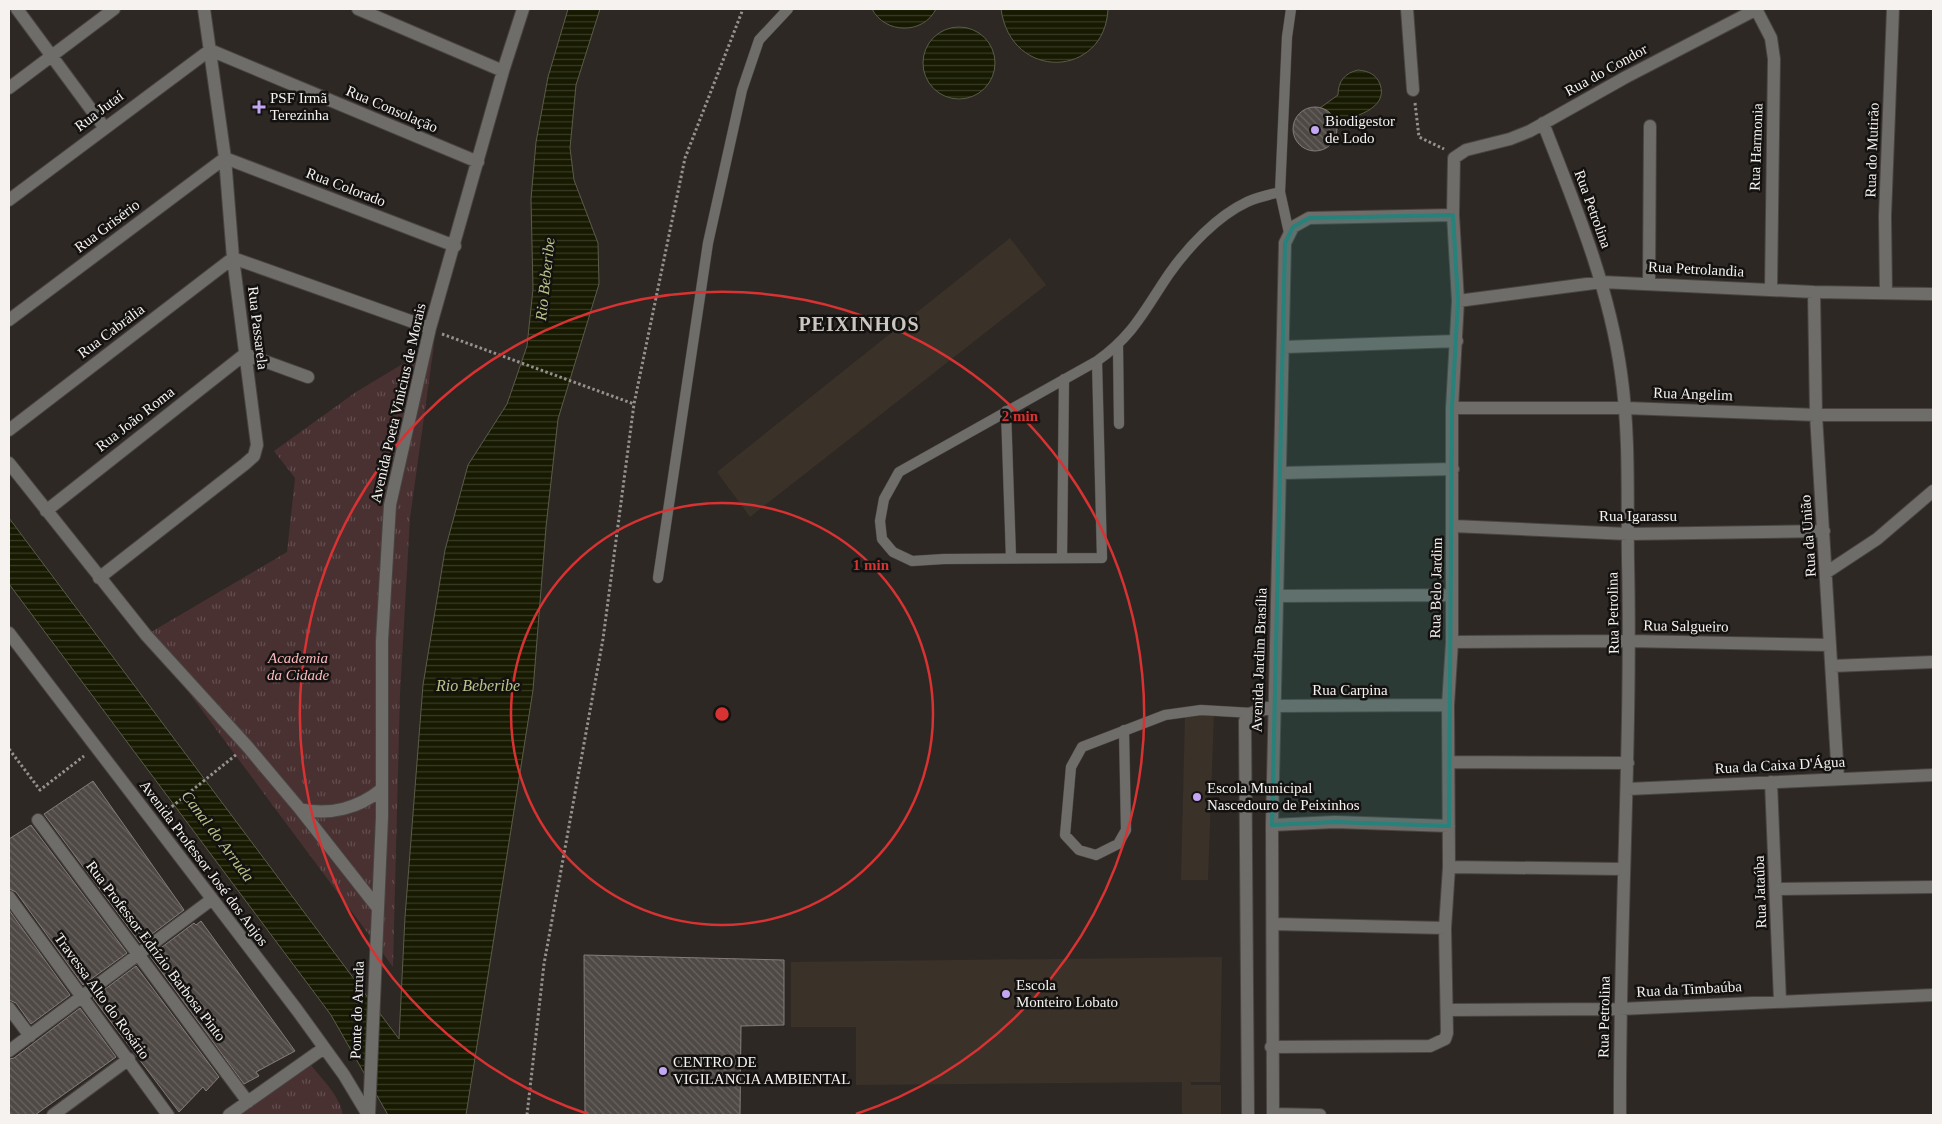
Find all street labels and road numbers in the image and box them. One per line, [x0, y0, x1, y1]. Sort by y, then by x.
street label: Rua do Condor [1562, 41, 1650, 99]
street label: Rua Consolação [344, 83, 440, 135]
street label: Rua Jutaí [72, 88, 126, 134]
street label: Rua Harmonia [1746, 102, 1766, 191]
street label: Rua do Mutirão [1862, 102, 1882, 198]
street label: Rua Colorado [304, 165, 388, 209]
street label: Rua Petrolina [1571, 168, 1615, 251]
street label: Rua Grisério [71, 196, 143, 256]
street label: Rua Petrolandia [1648, 258, 1745, 280]
street label: Rua Passarela [245, 285, 271, 371]
street label: Rua Cabrália [75, 301, 148, 361]
street label: Avenida Poeta Vinicius de Morais [367, 301, 429, 504]
street label: Rua João Roma [93, 383, 178, 455]
street label: Rua Angelim [1653, 385, 1733, 403]
street label: Rua da União [1797, 494, 1819, 578]
street label: Rua Igarassu [1599, 508, 1677, 524]
street label: Rua Belo Jardim [1427, 537, 1445, 639]
street label: Rua Petrolina [1604, 571, 1622, 654]
street label: Avenida Jardim Brasília [1248, 587, 1270, 733]
street label: Rua Salgueiro [1643, 617, 1729, 635]
street label: Rua Carpina [1312, 682, 1388, 698]
street label: Rua da Caixa D'Água [1714, 754, 1846, 776]
street label: Avenida Professor José dos Anjos [137, 777, 272, 949]
street label: Rua Jataúba [1751, 855, 1769, 929]
street label: Rua Professor Edrízio Barbosa Pinto [83, 858, 229, 1044]
street label: Travessa Alto do Rosário [51, 930, 153, 1062]
street label: Ponte do Arruda [347, 960, 367, 1059]
street label: Rua Petrolina [1595, 975, 1613, 1058]
street label: Rua da Timbaúba [1636, 978, 1743, 1000]

